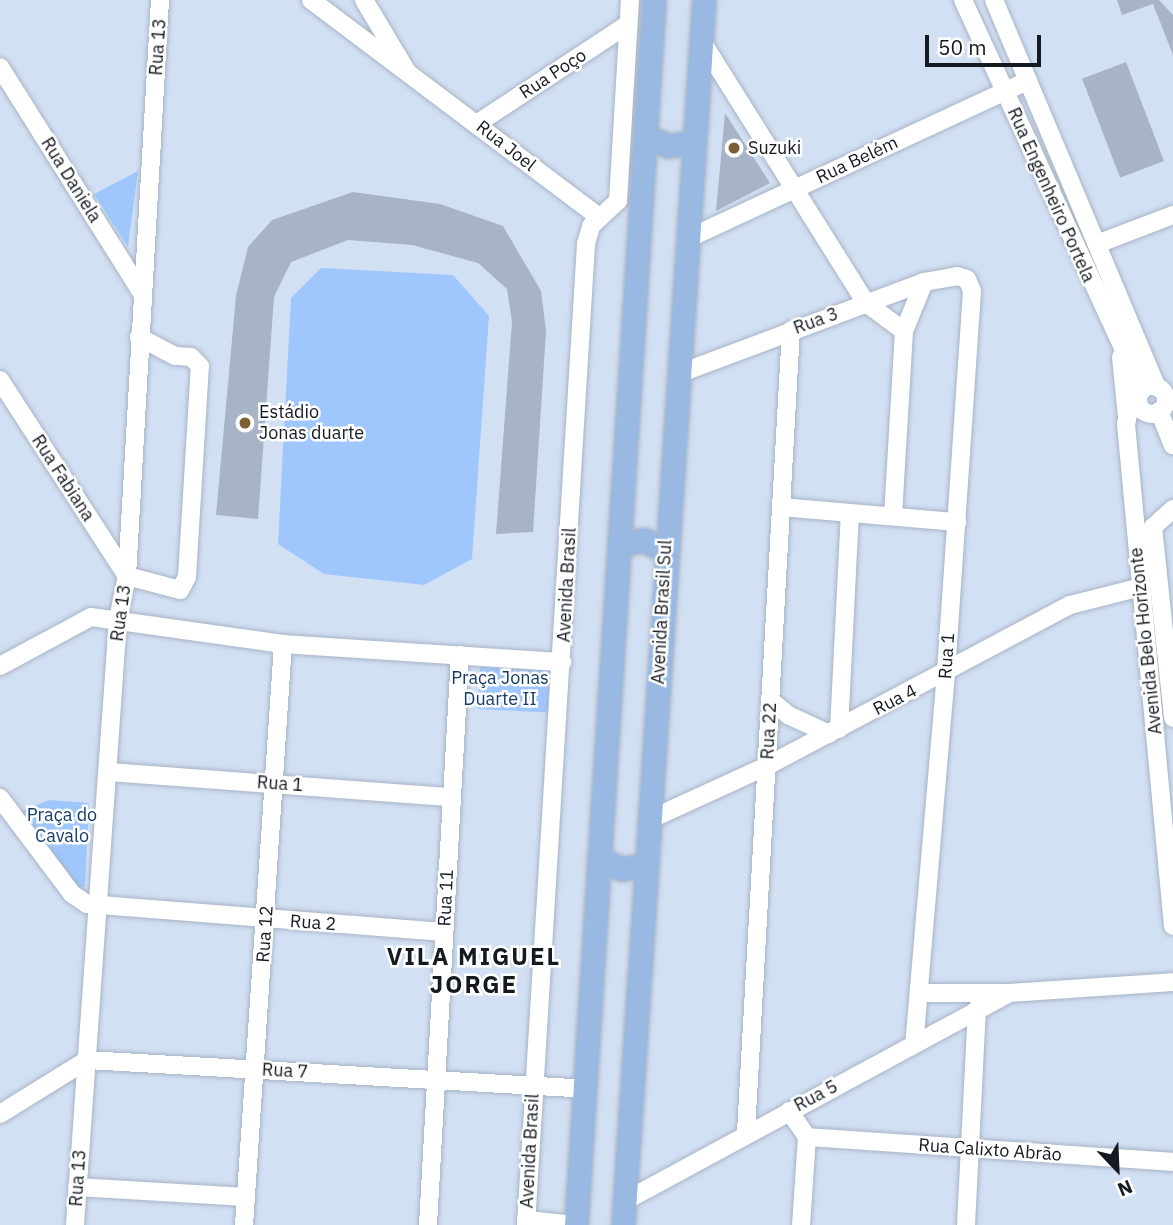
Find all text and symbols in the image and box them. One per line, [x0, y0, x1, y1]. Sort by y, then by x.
street label: Rua 13 [145, 18, 171, 76]
scale bar [928, 21, 1044, 65]
text: 50 m [938, 33, 987, 61]
street label: Rua Poço [516, 44, 590, 104]
street label: Rua Engenheiro Portela [1003, 104, 1099, 286]
street label: Rua Joel [472, 116, 540, 176]
street label: Rua Belém [813, 132, 901, 188]
street label: Rua Daniela [36, 133, 106, 227]
place label: Suzuki [748, 137, 801, 159]
marker: Suzuki [726, 140, 742, 156]
street label: Rua 3 [791, 303, 841, 339]
place label: Estádio Jonas duarte [259, 402, 364, 444]
marker: Estádio Jonas duarte [237, 415, 253, 431]
street label: Rua Fabiana [27, 431, 99, 525]
street label: Avenida Brasil [553, 527, 581, 643]
street label: Avenida Brasil Sul [647, 539, 677, 685]
street label: Avenida Belo Horizonte [1125, 546, 1167, 736]
street label: Rua 13 [106, 583, 136, 643]
street label: Rua 1 [935, 632, 959, 680]
park label: Praça Jonas Duarte II [451, 668, 549, 710]
street label: Rua 4 [869, 680, 921, 720]
street label: Rua 22 [757, 702, 781, 760]
street label: Rua 1 [256, 772, 304, 796]
park label: Praça do Cavalo [27, 805, 97, 848]
street label: Rua 11 [434, 869, 458, 927]
street label: Rua 12 [252, 905, 278, 963]
street label: Rua 2 [289, 911, 337, 935]
district label: VILA MIGUEL JORGE [388, 943, 560, 999]
street label: Rua 7 [261, 1059, 309, 1083]
street label: Rua 5 [790, 1076, 842, 1116]
street label: Avenida Brasil [516, 1093, 544, 1209]
street label: Rua Calixto Abrão [918, 1134, 1062, 1166]
north arrow [1082, 1134, 1152, 1204]
street label: Rua 13 [65, 1149, 91, 1207]
text: N [1114, 1175, 1136, 1202]

